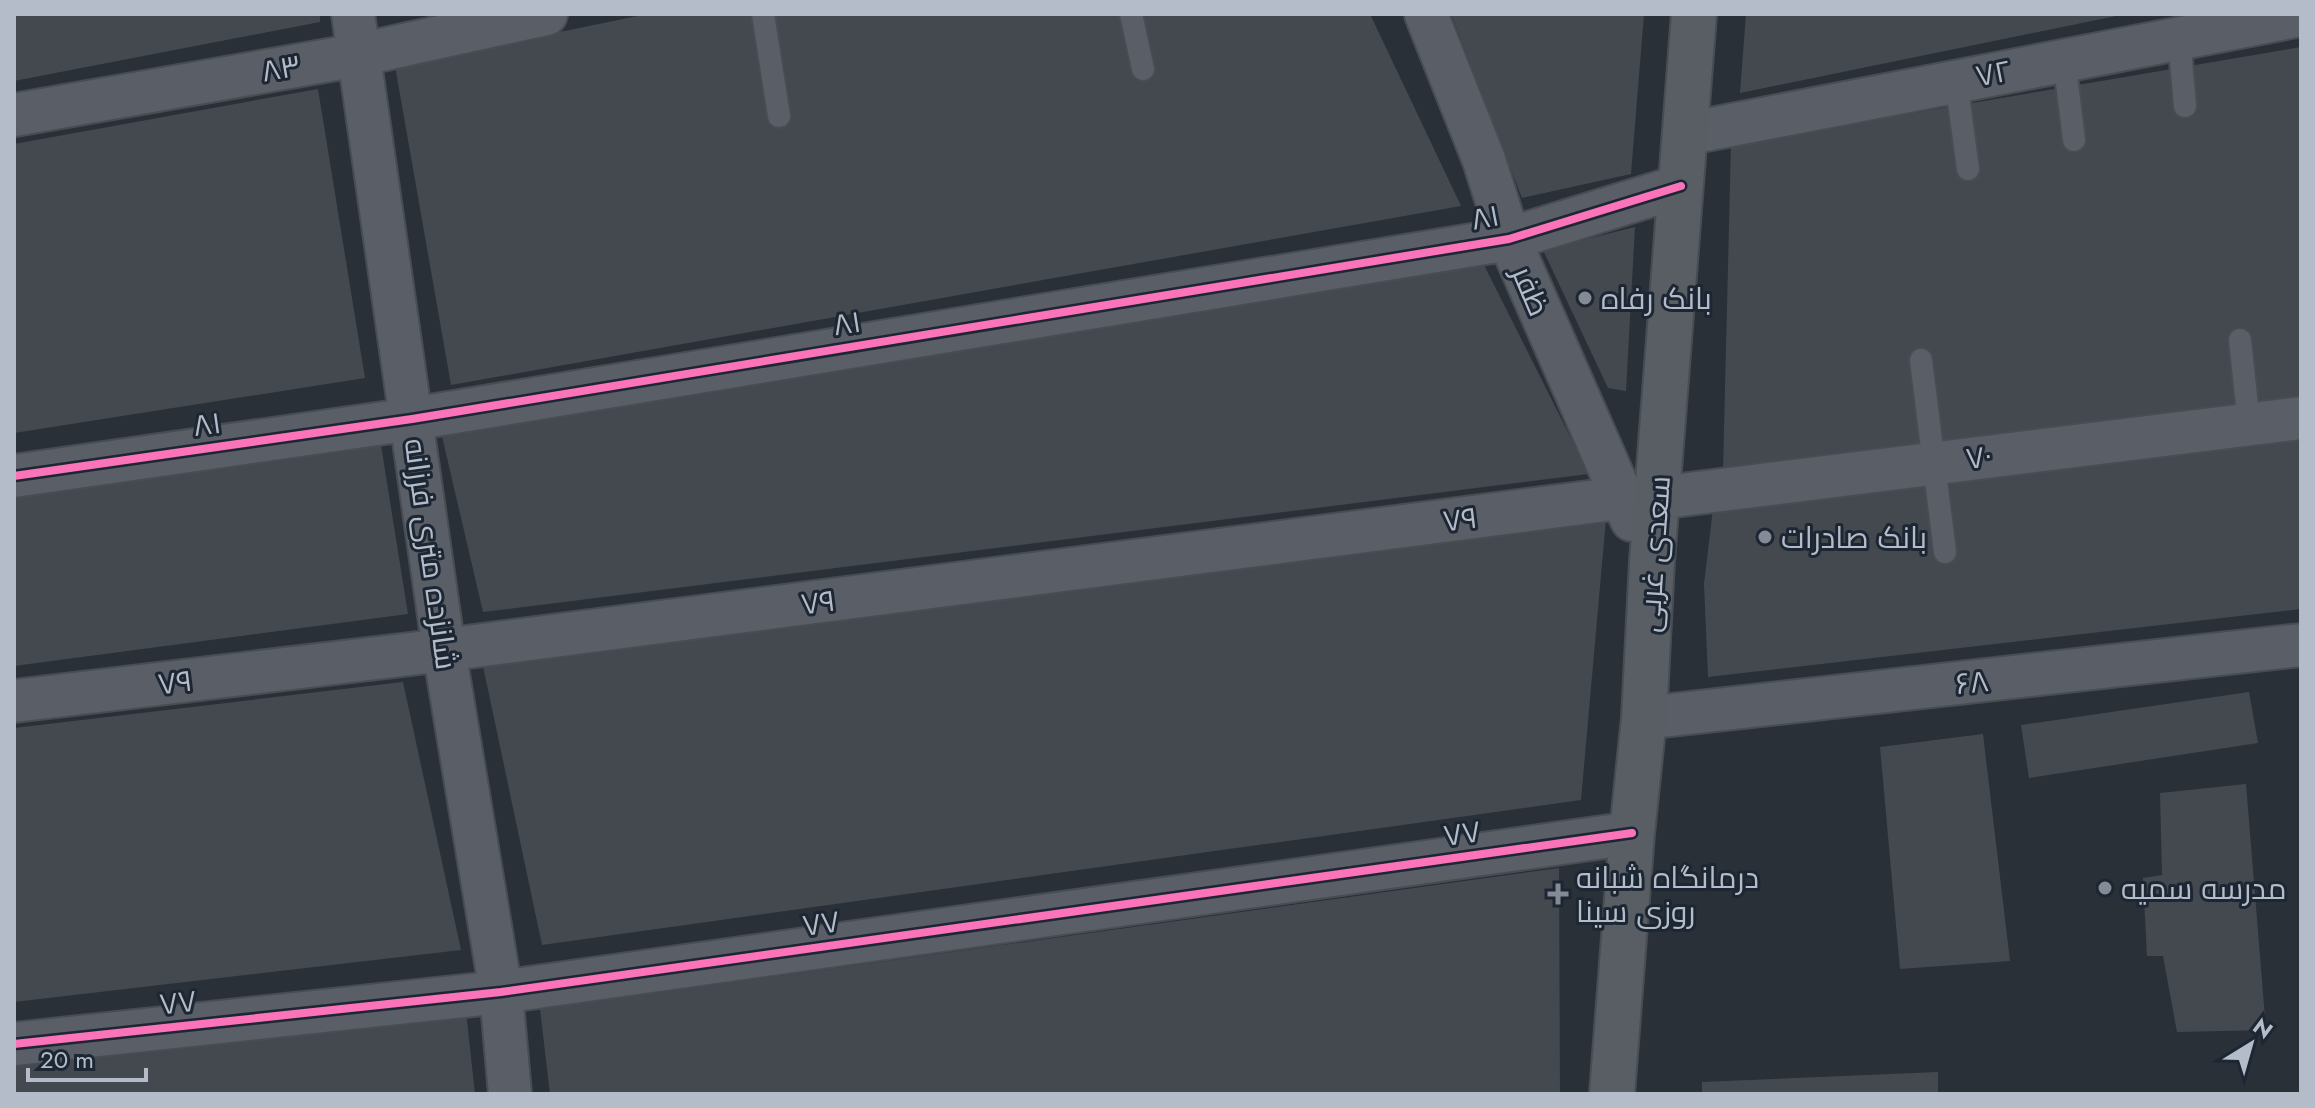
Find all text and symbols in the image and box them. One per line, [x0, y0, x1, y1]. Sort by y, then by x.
street label: ۸۳ [258, 43, 304, 93]
street label: ۷۲ [1972, 49, 2014, 97]
street label: ۸۱ [1467, 193, 1503, 241]
street label: ظفر [1501, 258, 1561, 323]
place label: بانک رفاه [1601, 277, 1712, 320]
marker: بانک رفاه [1576, 289, 1594, 307]
street label: ۸۱ [830, 300, 864, 346]
street label: ۸۱ [190, 401, 224, 447]
street label: ۷۰ [1963, 434, 1995, 480]
street label: شانزده متری فرزانه [393, 436, 469, 672]
street label: سعدی غربی [1627, 474, 1681, 634]
street label: ۷۹ [1440, 496, 1480, 542]
place label: بانک صادرات [1781, 516, 1927, 559]
marker: بانک صادرات [1756, 528, 1774, 546]
street label: ۷۹ [798, 579, 838, 625]
street label: ۷۹ [155, 659, 195, 705]
street label: ۶۸ [1953, 659, 1991, 705]
street label: ۷۷ [1440, 809, 1484, 857]
place label: درمانگاه شبانه روزی سینا [1576, 856, 1759, 933]
place label: مدرسه سمیه [2121, 867, 2287, 910]
marker: مدرسه سمیه [2096, 879, 2114, 897]
marker: درمانگاه شبانه روزی سینا [1547, 883, 1569, 905]
street label: ۷۷ [799, 899, 843, 947]
street label: ۷۷ [157, 979, 199, 1025]
north arrow [2211, 1004, 2291, 1084]
text: N [2246, 1010, 2280, 1046]
scale bar [28, 1032, 146, 1082]
text: 20 m [40, 1042, 94, 1077]

